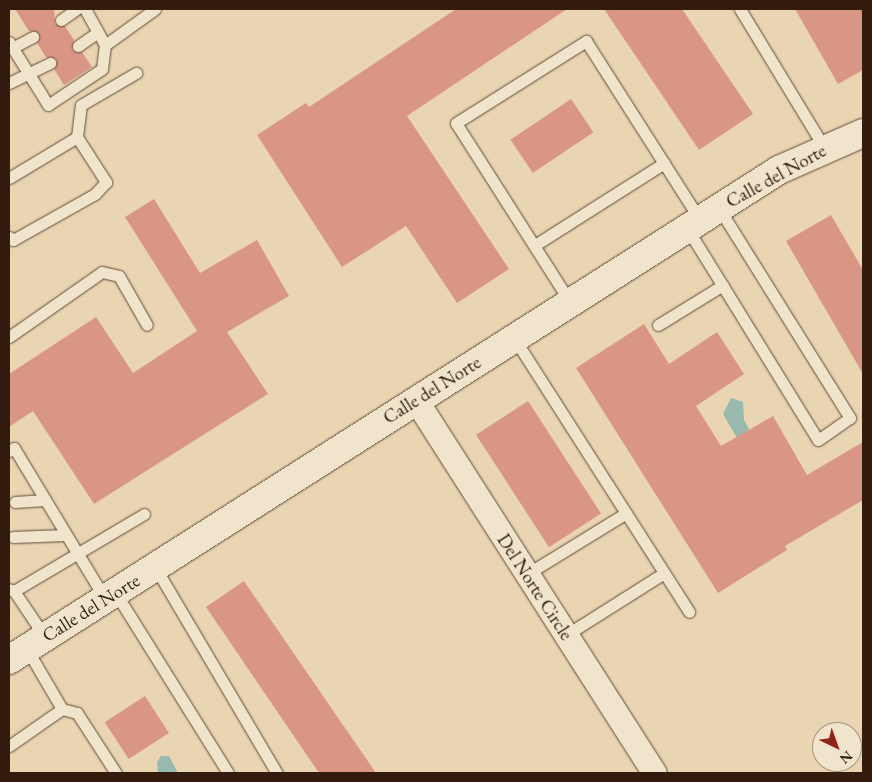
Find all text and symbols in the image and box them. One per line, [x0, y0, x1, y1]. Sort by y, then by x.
street label: Calle del Norte [722, 139, 830, 213]
street label: Calle del Norte [379, 351, 485, 429]
street label: Del Norte Circle [492, 530, 578, 644]
street label: Calle del Norte [38, 569, 144, 647]
north arrow [812, 722, 862, 772]
text: N [836, 747, 857, 768]

